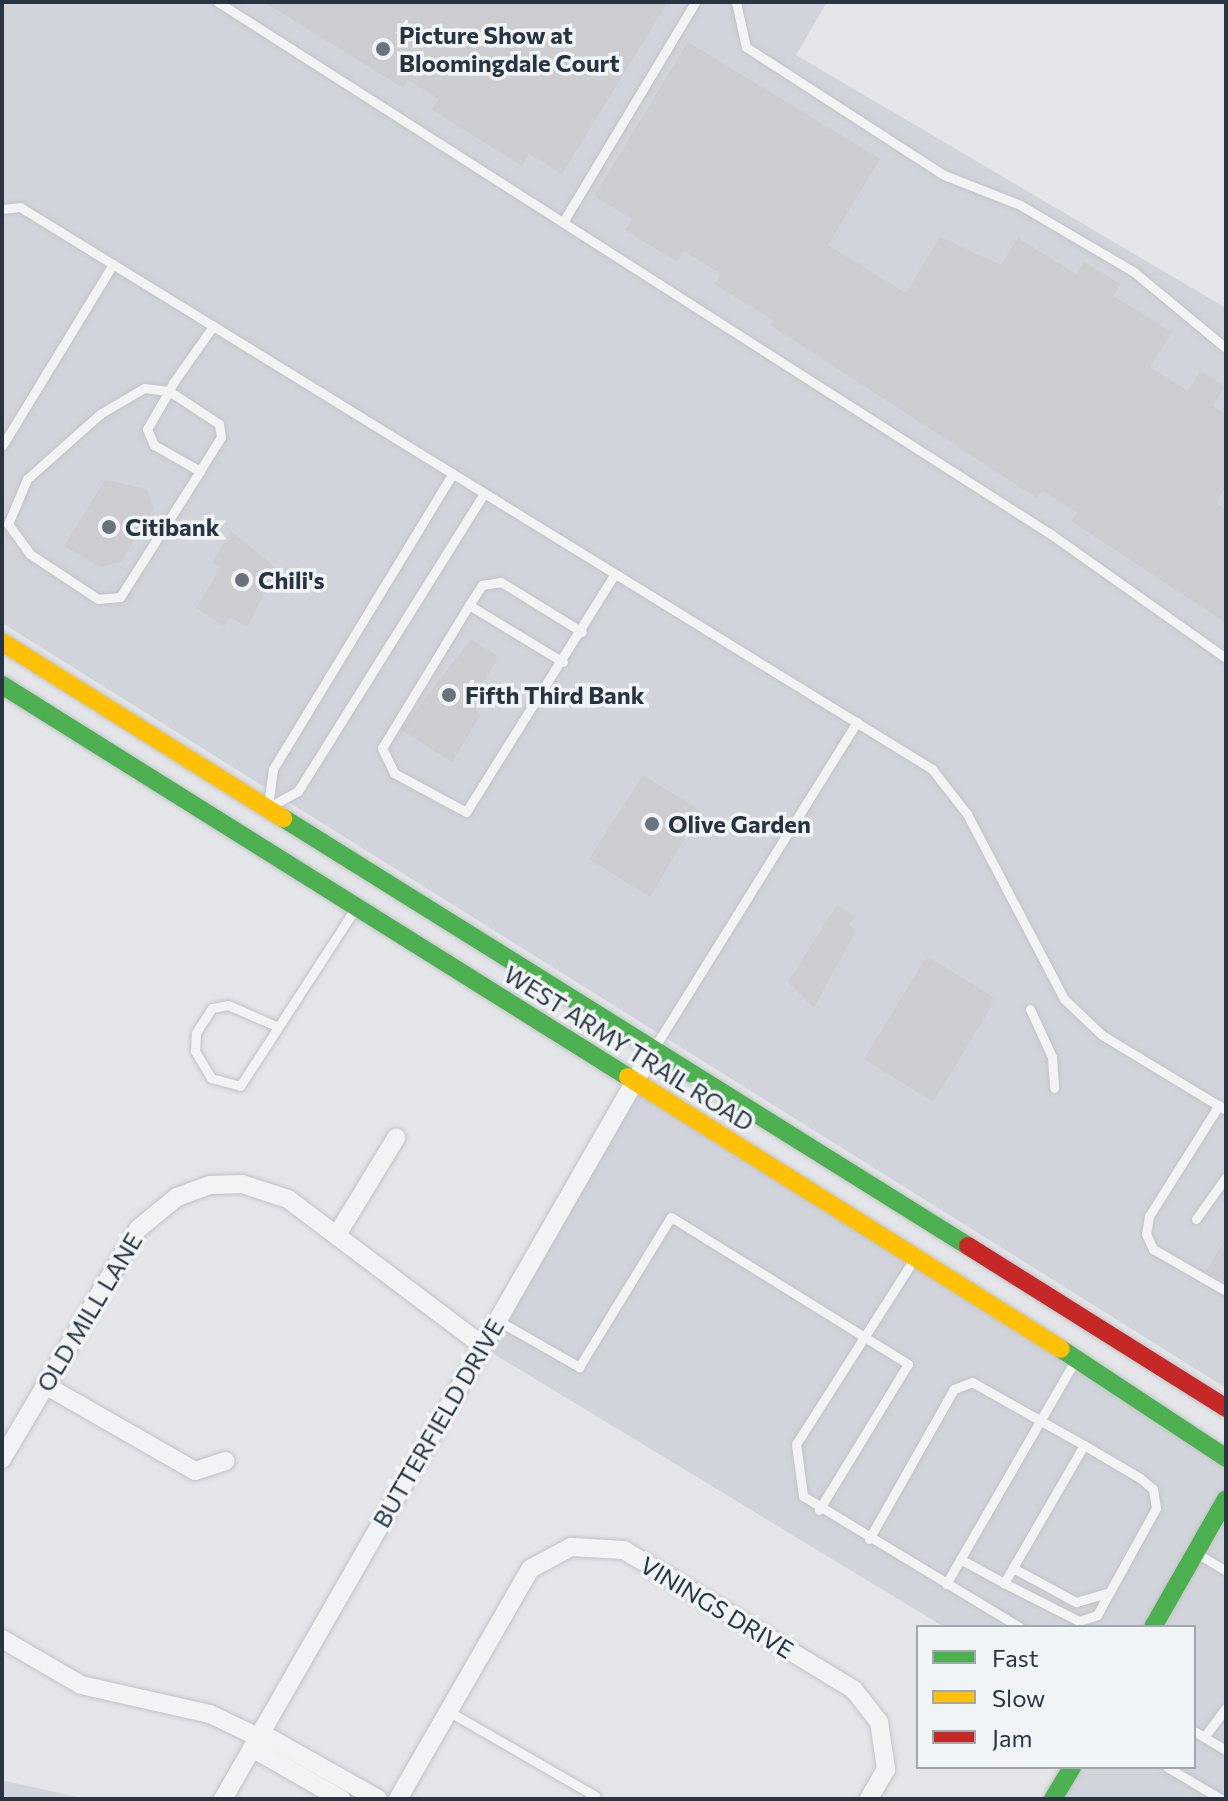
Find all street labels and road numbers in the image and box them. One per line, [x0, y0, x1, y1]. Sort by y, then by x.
street label: WEST ARMY TRAIL ROAD [499, 959, 759, 1137]
street label: OLD MILL LANE [30, 1227, 148, 1397]
street label: BUTTERFIELD DRIVE [367, 1314, 509, 1532]
street label: VININGS DRIVE [635, 1550, 799, 1664]

